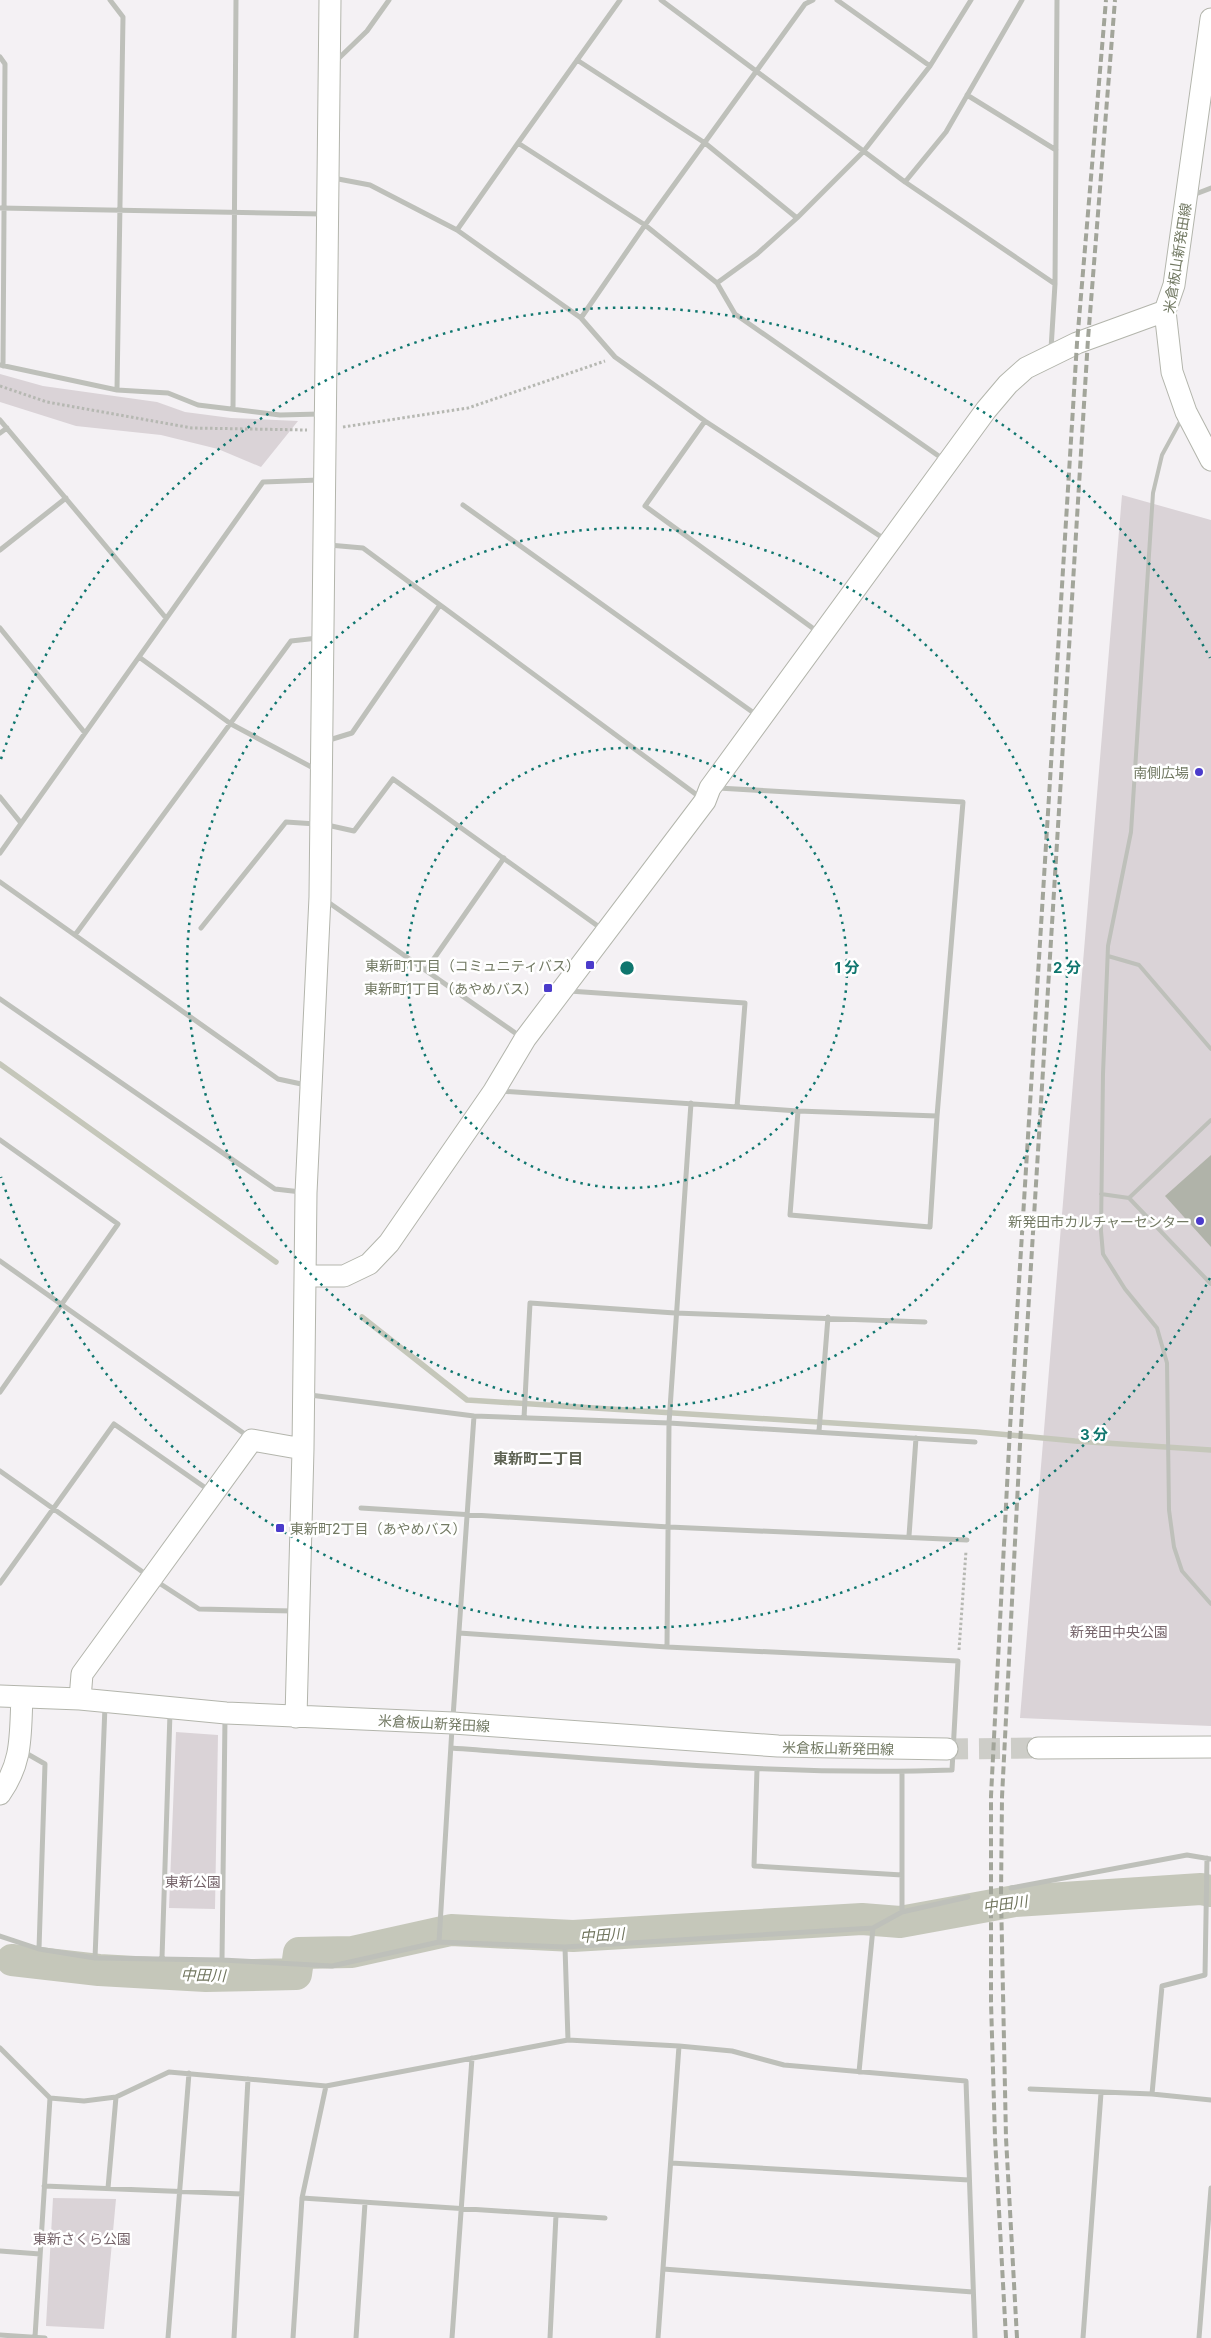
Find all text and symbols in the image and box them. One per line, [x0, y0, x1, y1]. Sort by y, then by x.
street label: 米倉板山新発田線 [1160, 201, 1194, 315]
place label: 南側広場 [1133, 764, 1189, 781]
marker: 南側広場 [1193, 766, 1205, 778]
place label: 東新町1丁目（コミュニティバス） [365, 957, 580, 974]
text: 1 分 [834, 958, 860, 977]
text: 2 分 [1053, 958, 1081, 977]
marker: 東新町1丁目（コミュニティバス） [584, 959, 596, 971]
centre of rings [618, 959, 636, 977]
place label: 東新町1丁目（あやめバス） [364, 980, 538, 997]
marker: 東新町1丁目（あやめバス） [542, 982, 554, 994]
place label: 新発田市カルチャーセンター [1008, 1213, 1190, 1230]
marker: 新発田市カルチャーセンター [1194, 1215, 1206, 1227]
text: 3 分 [1080, 1425, 1108, 1444]
district label: 東新町二丁目 [493, 1449, 583, 1468]
place label: 東新町2丁目（あやめバス） [290, 1520, 467, 1537]
marker: 東新町2丁目（あやめバス） [274, 1522, 286, 1534]
park label: 新発田中央公園 [1070, 1623, 1168, 1640]
street label: 米倉板山新発田線 [378, 1712, 490, 1734]
street label: 米倉板山新発田線 [782, 1739, 894, 1757]
park label: 東新公園 [165, 1873, 221, 1890]
water label: 中田川 [981, 1891, 1031, 1917]
water label: 中田川 [579, 1924, 627, 1946]
water label: 中田川 [180, 1965, 228, 1985]
park label: 東新さくら公園 [33, 2230, 131, 2247]

